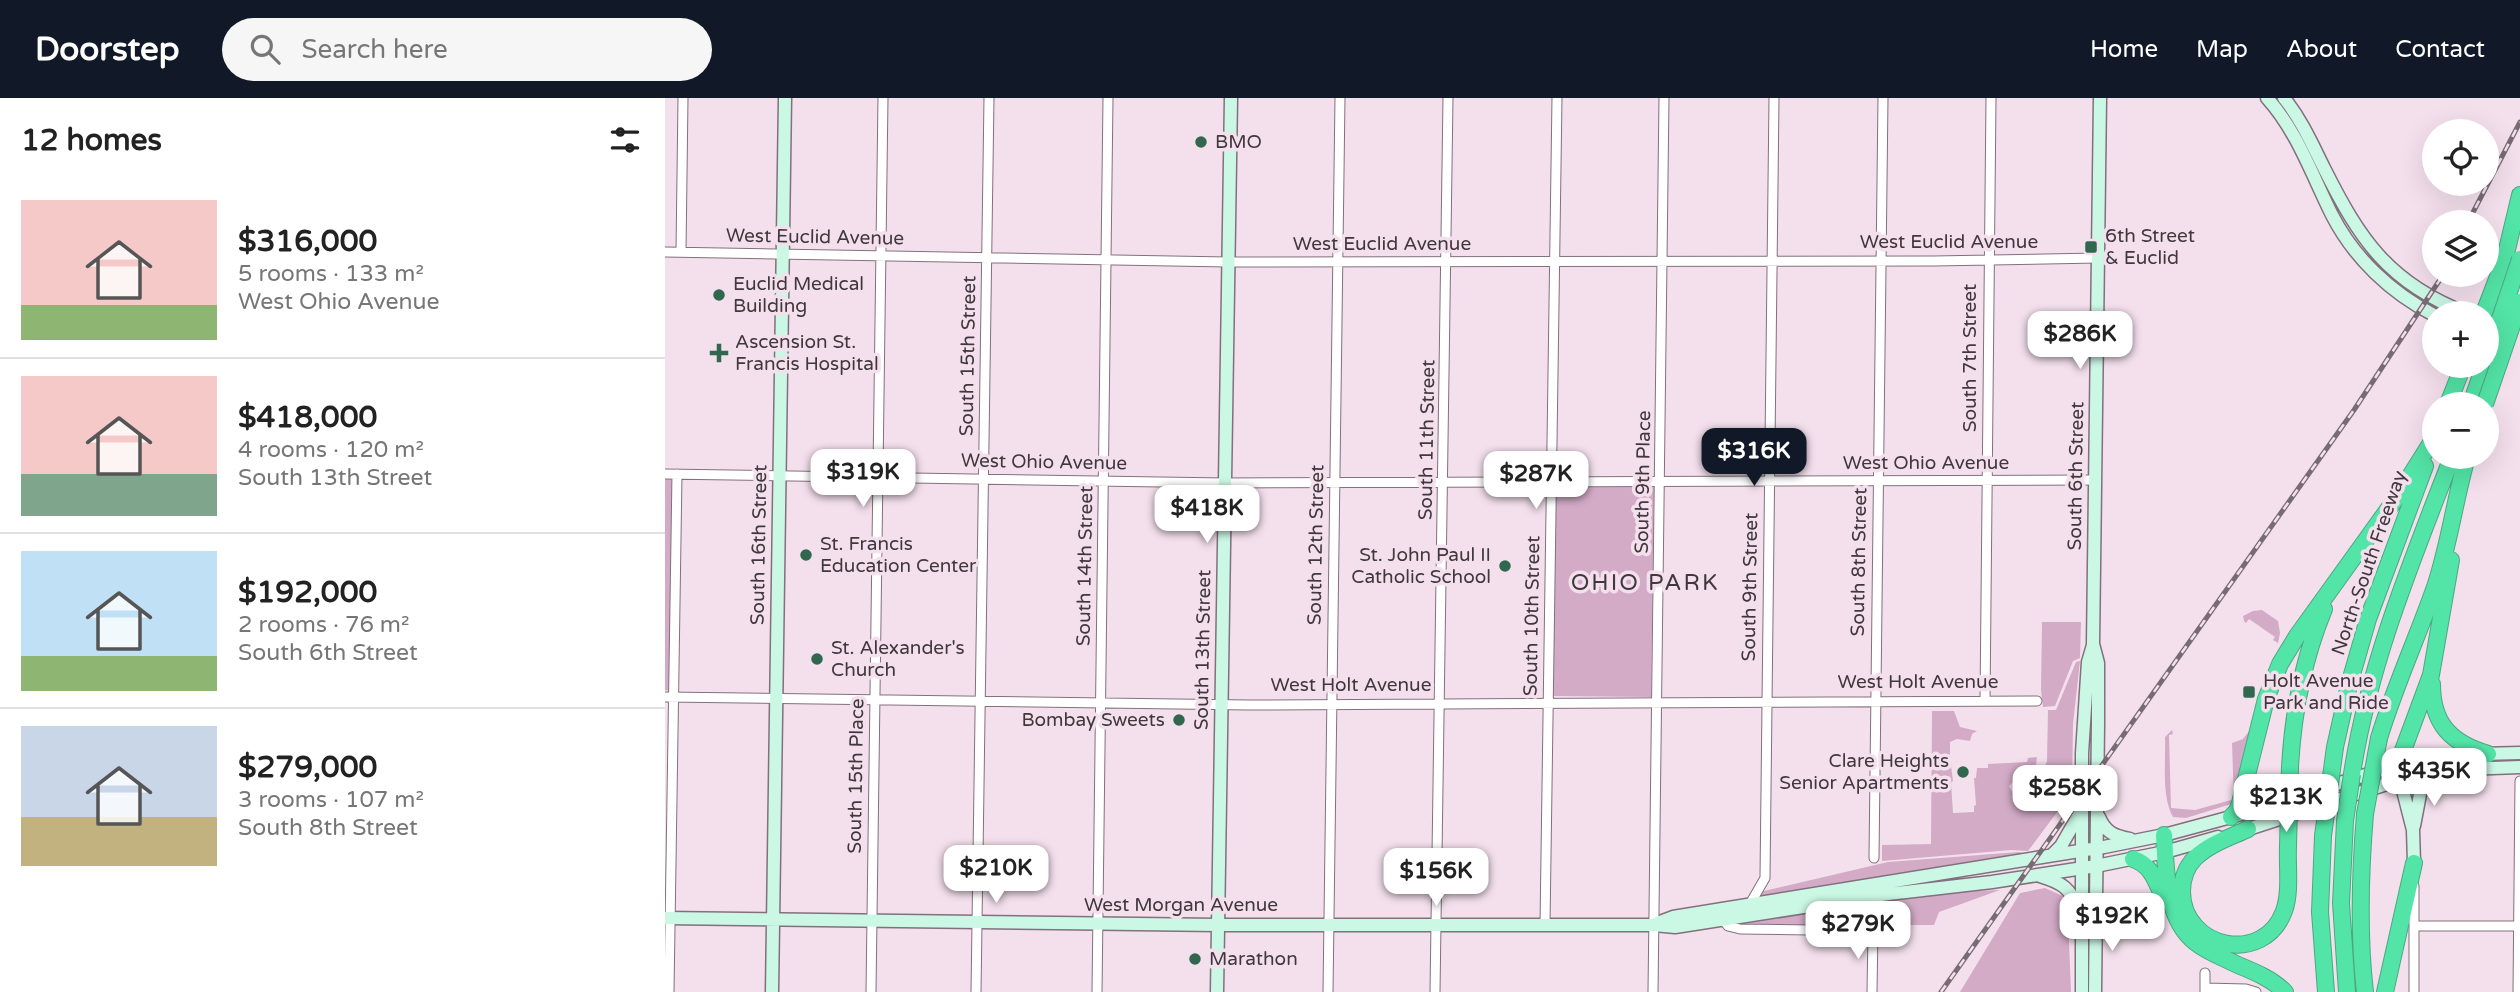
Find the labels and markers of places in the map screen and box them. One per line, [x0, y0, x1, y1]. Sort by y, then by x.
place label: BMO [1215, 131, 1262, 153]
marker: BMO [1193, 134, 1209, 150]
place label: 6th Street & Euclid [2105, 225, 2195, 269]
marker: 6th Street & Euclid [2083, 239, 2099, 255]
place label: Euclid Medical Building [733, 273, 864, 317]
marker: Euclid Medical Building [711, 287, 727, 303]
pin: $286K [2031, 312, 2129, 371]
place label: Ascension St. Francis Hospital [735, 331, 879, 375]
marker: Ascension St. Francis Hospital [709, 343, 729, 363]
pin: $316K [1705, 428, 1803, 488]
pin: $319K [814, 450, 912, 509]
pin: $287K [1487, 452, 1585, 511]
pin: $418K [1158, 486, 1256, 545]
place label: St. Francis Education Center [820, 533, 977, 577]
place label: St. John Paul II Catholic School [1351, 544, 1491, 588]
marker: St. Francis Education Center [798, 547, 814, 563]
marker: St. John Paul II Catholic School [1497, 558, 1513, 574]
place label: St. Alexander's Church [831, 637, 965, 681]
marker: St. Alexander's Church [809, 651, 825, 667]
place label: Holt Avenue Park and Ride [2263, 670, 2389, 714]
marker: Holt Avenue Park and Ride [2241, 684, 2257, 700]
place label: Bombay Sweets [1021, 709, 1165, 731]
marker: Bombay Sweets [1171, 712, 1187, 728]
pin: $435K [2385, 748, 2483, 808]
place label: Clare Heights Senior Apartments [1779, 750, 1949, 794]
marker: Clare Heights Senior Apartments [1955, 764, 1971, 780]
pin: $258K [2016, 766, 2114, 825]
pin: $213K [2237, 774, 2335, 834]
pin: $210K [947, 846, 1045, 905]
pin: $156K [1387, 848, 1485, 908]
pin: $192K [2063, 894, 2161, 953]
pin: $279K [1809, 902, 1907, 961]
place label: Marathon [1209, 948, 1298, 970]
marker: Marathon [1187, 951, 1203, 967]

